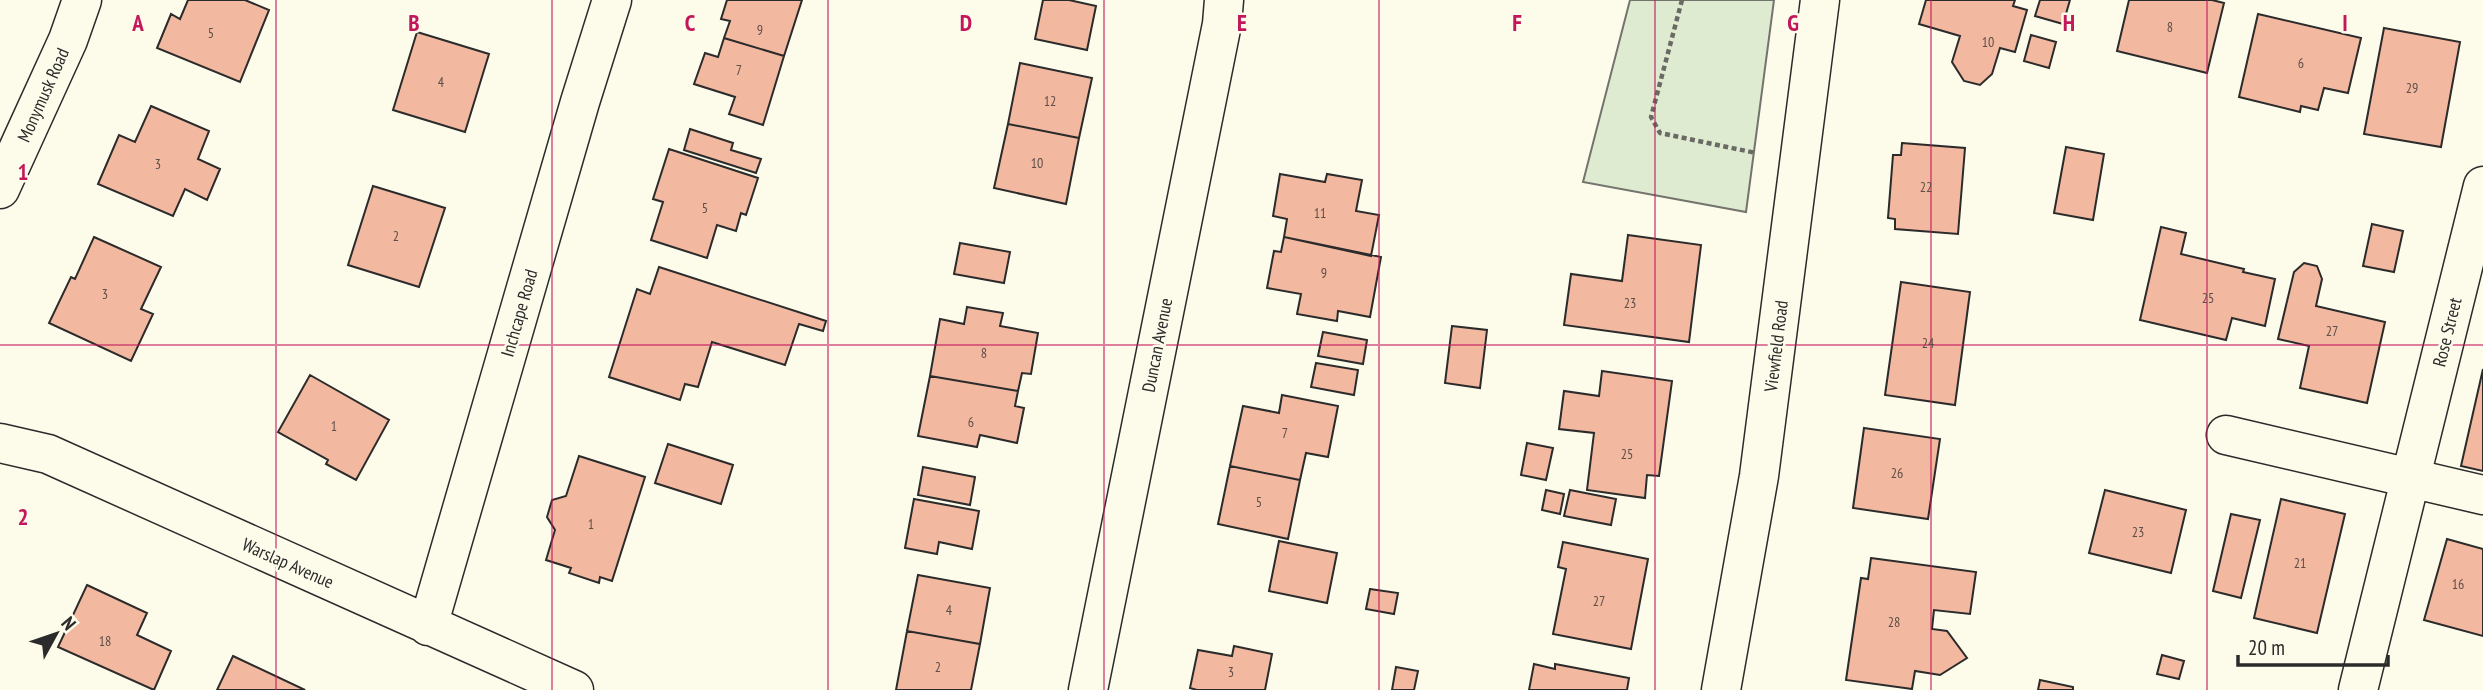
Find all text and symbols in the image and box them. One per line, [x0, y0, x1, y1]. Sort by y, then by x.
text: A [131, 8, 144, 37]
text: B [408, 8, 420, 37]
text: C [685, 8, 696, 37]
text: D [960, 8, 972, 37]
text: E [1237, 8, 1247, 37]
text: F [1512, 8, 1522, 37]
text: G [1787, 8, 1799, 37]
text: H [2063, 8, 2075, 37]
text: I [2342, 8, 2348, 37]
house number: 8 [2167, 18, 2173, 36]
house number: 9 [757, 21, 763, 39]
house number: 5 [208, 24, 214, 42]
house number: 10 [1982, 33, 1994, 51]
street label: Monymusk Road [12, 44, 74, 146]
house number: 6 [2298, 54, 2304, 72]
house number: 7 [736, 61, 742, 79]
house number: 4 [438, 73, 445, 91]
house number: 29 [2406, 79, 2418, 97]
house number: 12 [1044, 92, 1056, 110]
house number: 10 [1031, 154, 1043, 172]
house number: 3 [155, 155, 161, 173]
text: 1 [18, 157, 29, 186]
house number: 22 [1920, 178, 1932, 196]
house number: 5 [702, 199, 708, 217]
house number: 11 [1314, 204, 1326, 222]
house number: 2 [393, 227, 399, 245]
house number: 9 [1321, 264, 1327, 282]
street label: Inchcape Road [496, 267, 542, 359]
house number: 3 [102, 285, 108, 303]
house number: 25 [2202, 289, 2214, 307]
house number: 23 [1624, 294, 1636, 312]
street label: Rose Street [2427, 295, 2467, 369]
street label: Duncan Avenue [1137, 296, 1177, 394]
street label: Viewfield Road [1759, 299, 1793, 394]
house number: 27 [2326, 322, 2338, 340]
house number: 24 [1922, 334, 1935, 352]
house number: 8 [981, 344, 987, 362]
house number: 6 [968, 413, 974, 431]
house number: 1 [331, 417, 337, 435]
house number: 7 [1282, 424, 1288, 442]
house number: 25 [1621, 445, 1633, 463]
house number: 26 [1891, 464, 1903, 482]
house number: 5 [1256, 493, 1262, 511]
text: 2 [18, 502, 29, 531]
house number: 1 [588, 515, 594, 533]
house number: 23 [2132, 523, 2144, 541]
street label: Warslap Avenue [239, 533, 337, 593]
house number: 21 [2294, 554, 2306, 572]
house number: 16 [2452, 575, 2464, 593]
house number: 27 [1593, 592, 1605, 610]
north arrow [21, 599, 91, 669]
house number: 4 [946, 601, 953, 619]
text: N [57, 611, 82, 635]
house number: 28 [1888, 613, 1900, 631]
scale bar [2238, 624, 2388, 668]
house number: 18 [99, 632, 111, 650]
text: 20 m [2248, 634, 2285, 661]
house number: 2 [935, 658, 941, 676]
house number: 3 [1228, 663, 1234, 681]

